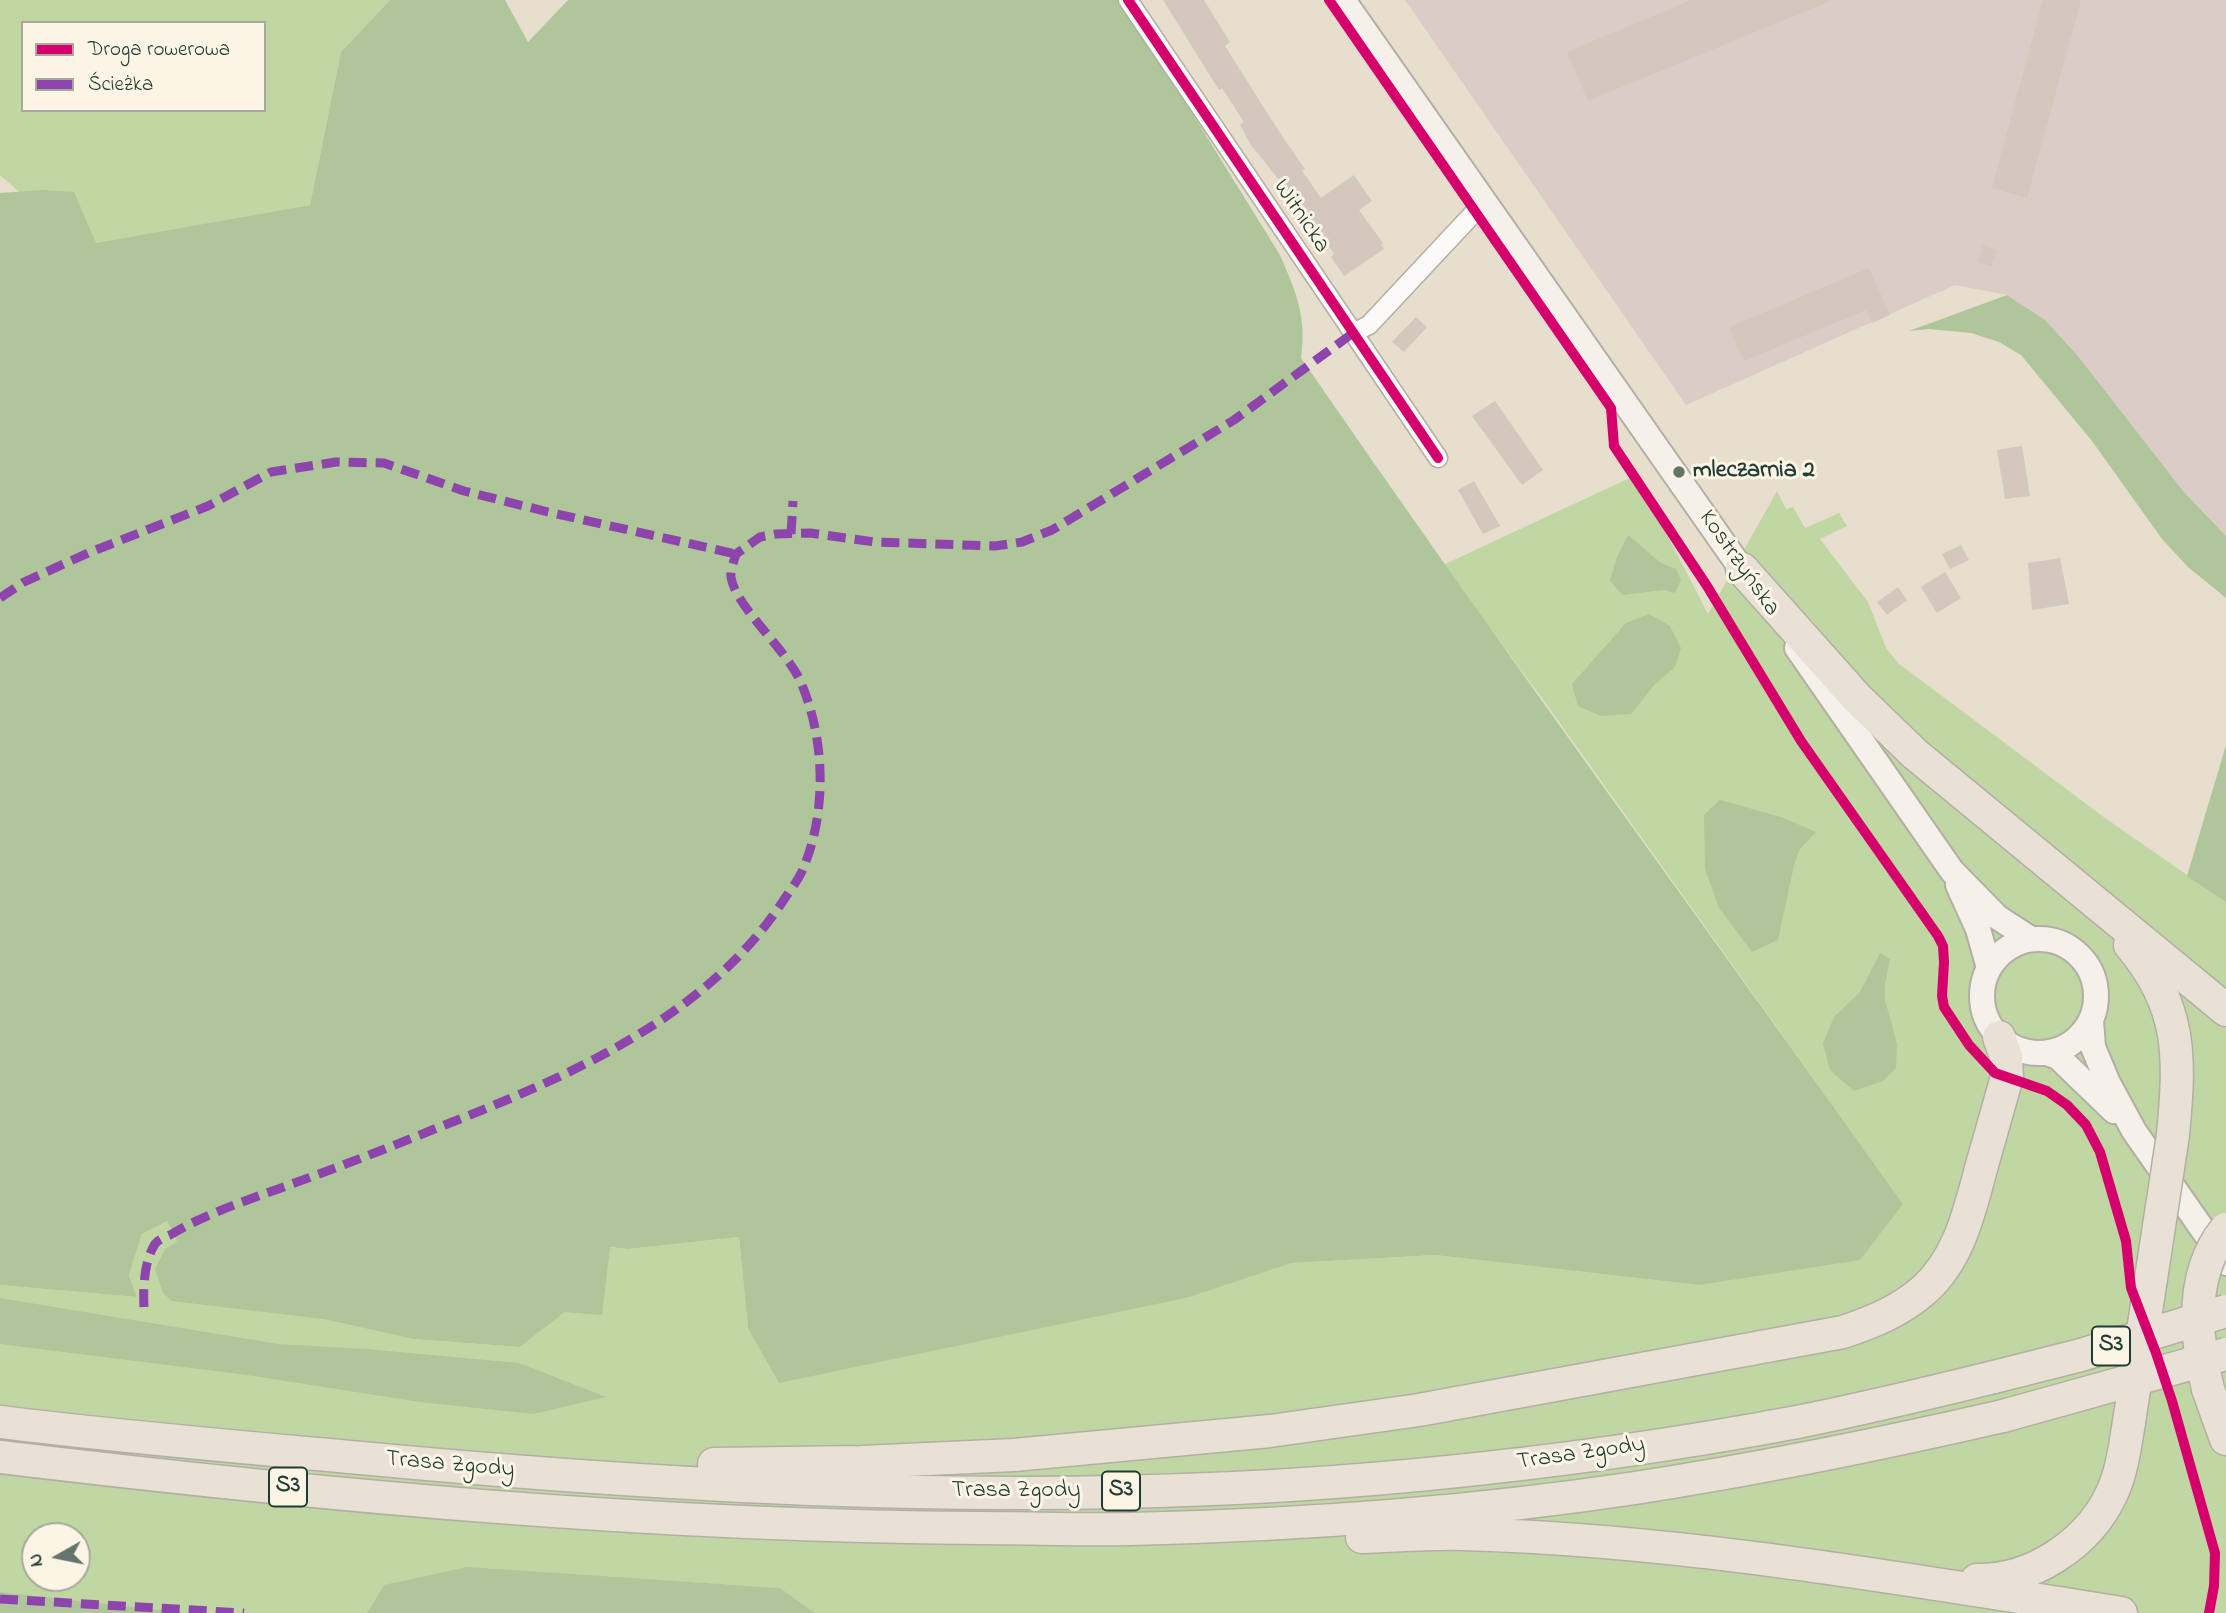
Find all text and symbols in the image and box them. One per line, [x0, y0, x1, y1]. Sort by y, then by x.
legend [21, 21, 266, 112]
text: Droga rowerowa [88, 35, 230, 65]
text: Ścieżka [88, 70, 153, 100]
street label: Witnicka [1265, 175, 1335, 259]
place label: mleczarnia 2 [1693, 458, 1815, 486]
marker: mleczarnia 2 [1671, 464, 1687, 480]
street label: Kostrzyńska [1691, 505, 1785, 623]
road number: S3 [2092, 1326, 2130, 1366]
street label: Trasa Zgody [1515, 1432, 1647, 1478]
street label: Trasa Zgody [384, 1446, 516, 1486]
road number: S3 [269, 1468, 307, 1506]
road number: S3 [1102, 1472, 1140, 1510]
street label: Trasa Zgody [951, 1478, 1081, 1506]
north arrow [21, 1522, 91, 1592]
text: N [22, 1552, 51, 1569]

